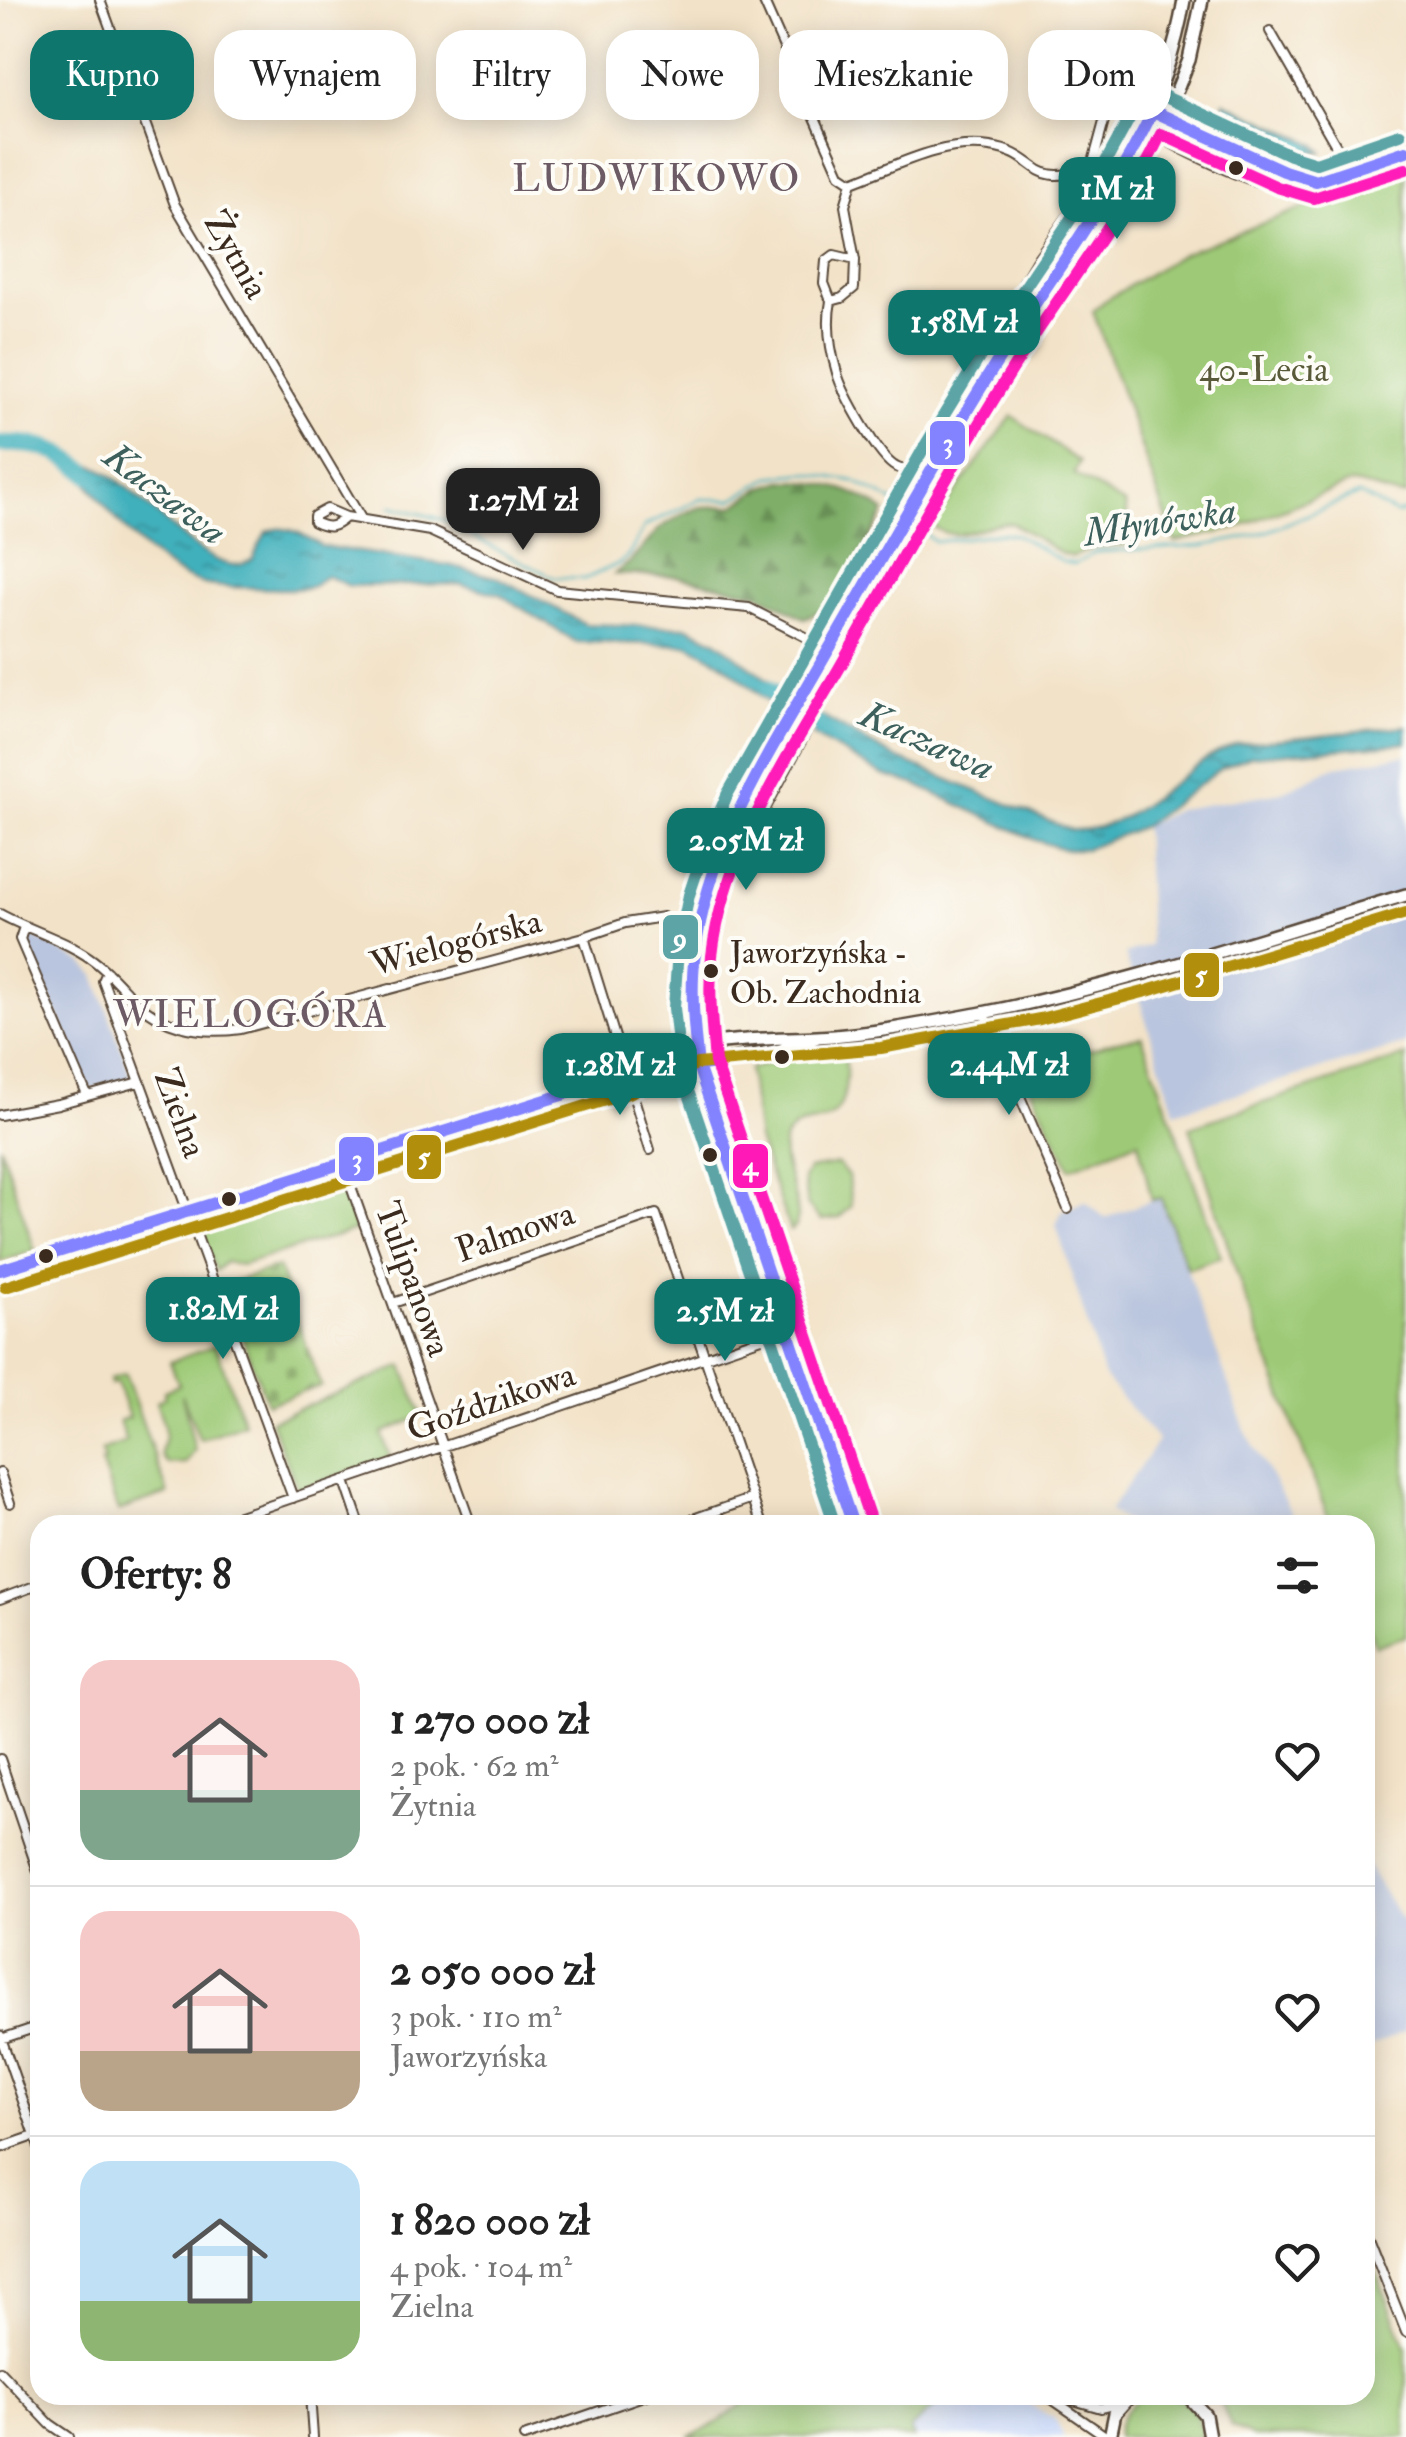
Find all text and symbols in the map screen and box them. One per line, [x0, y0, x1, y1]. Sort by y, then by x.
chip: Kupno [30, 30, 194, 120]
chip: Wynajem [214, 30, 416, 120]
chip: Filtry [436, 30, 586, 120]
chip: Nowe [606, 30, 759, 120]
chip: Mieszkanie [779, 30, 1008, 120]
chip: Dom [1028, 30, 1171, 120]
district label: LUDWIKOWO [512, 155, 802, 203]
pin: 1M zł [1047, 157, 1187, 242]
unlabelled marker [1226, 158, 1246, 178]
text: 1M zł [1081, 169, 1153, 209]
street label: Żytnia [193, 202, 281, 307]
pin: 1.58M zł [861, 290, 1067, 375]
text: 1.58M zł [910, 302, 1018, 342]
park label: 40-Lecia [1199, 348, 1329, 392]
line badge: 3 [928, 419, 967, 467]
text: 3 [943, 426, 953, 461]
water label: Kaczawa [92, 431, 236, 556]
pin: 1.27M zł [420, 468, 626, 553]
text: 1.27M zł [468, 480, 578, 520]
water label: Młynówka [1078, 486, 1240, 558]
water label: Kaczawa [851, 689, 1002, 792]
pin: 2.05M zł [643, 808, 849, 893]
text: 2.05M zł [689, 820, 803, 860]
street label: Wielogórska [365, 899, 547, 987]
line badge: 9 [661, 913, 700, 961]
text: 9 [670, 921, 687, 956]
place label: Jaworzyńska - Ob. Zachodnia [729, 933, 922, 1013]
line badge: 5 [1182, 951, 1221, 999]
text: 5 [1195, 958, 1208, 993]
marker: Jaworzyńska - Ob. Zachodnia [701, 961, 721, 981]
district label: WIELOGÓRA [112, 990, 389, 1039]
pin: 1.28M zł [517, 1033, 723, 1118]
pin: 2.44M zł [906, 1033, 1112, 1118]
text: 1.28M zł [565, 1045, 675, 1085]
text: 2.44M zł [950, 1045, 1068, 1085]
unlabelled marker [772, 1047, 792, 1067]
street label: Zielna [144, 1063, 217, 1164]
line badge: 5 [405, 1133, 443, 1181]
line badge: 3 [337, 1135, 376, 1183]
text: 5 [418, 1140, 431, 1175]
text: 3 [352, 1142, 362, 1177]
line badge: 4 [731, 1142, 770, 1190]
unlabelled marker [700, 1145, 720, 1165]
text: 4 [741, 1149, 759, 1184]
unlabelled marker [219, 1189, 239, 1209]
street label: Palmowa [450, 1191, 581, 1273]
street label: Tulipanowa [365, 1196, 461, 1363]
unlabelled marker [36, 1246, 56, 1266]
pin: 1.82M zł [120, 1277, 326, 1362]
pin: 2.5M zł [633, 1279, 817, 1364]
text: 1.82M zł [168, 1289, 278, 1329]
text: 2.5M zł [676, 1291, 774, 1331]
street label: Goździkowa [401, 1352, 582, 1451]
icon: filters [1270, 1548, 1325, 1603]
text: Oferty: 8 [80, 1549, 232, 1601]
text: 1 270 000 zł [390, 1694, 589, 1746]
icon: home [160, 1700, 280, 1820]
icon: heart [1270, 1733, 1325, 1788]
text: 2 pok. · 62 m² [390, 1746, 559, 1786]
text: Żytnia [390, 1786, 476, 1826]
text: 2 050 000 zł [390, 1945, 595, 1997]
icon: home [160, 1951, 280, 2071]
icon: heart [1270, 1984, 1325, 2039]
text: 3 pok. · 110 m² [390, 1997, 561, 2037]
text: Jaworzyńska [390, 2037, 547, 2077]
text: 1 820 000 zł [390, 2195, 590, 2247]
icon: home [160, 2201, 280, 2321]
icon: heart [1270, 2234, 1325, 2289]
text: 4 pok. · 104 m² [390, 2247, 572, 2287]
text: Zielna [390, 2287, 474, 2327]

